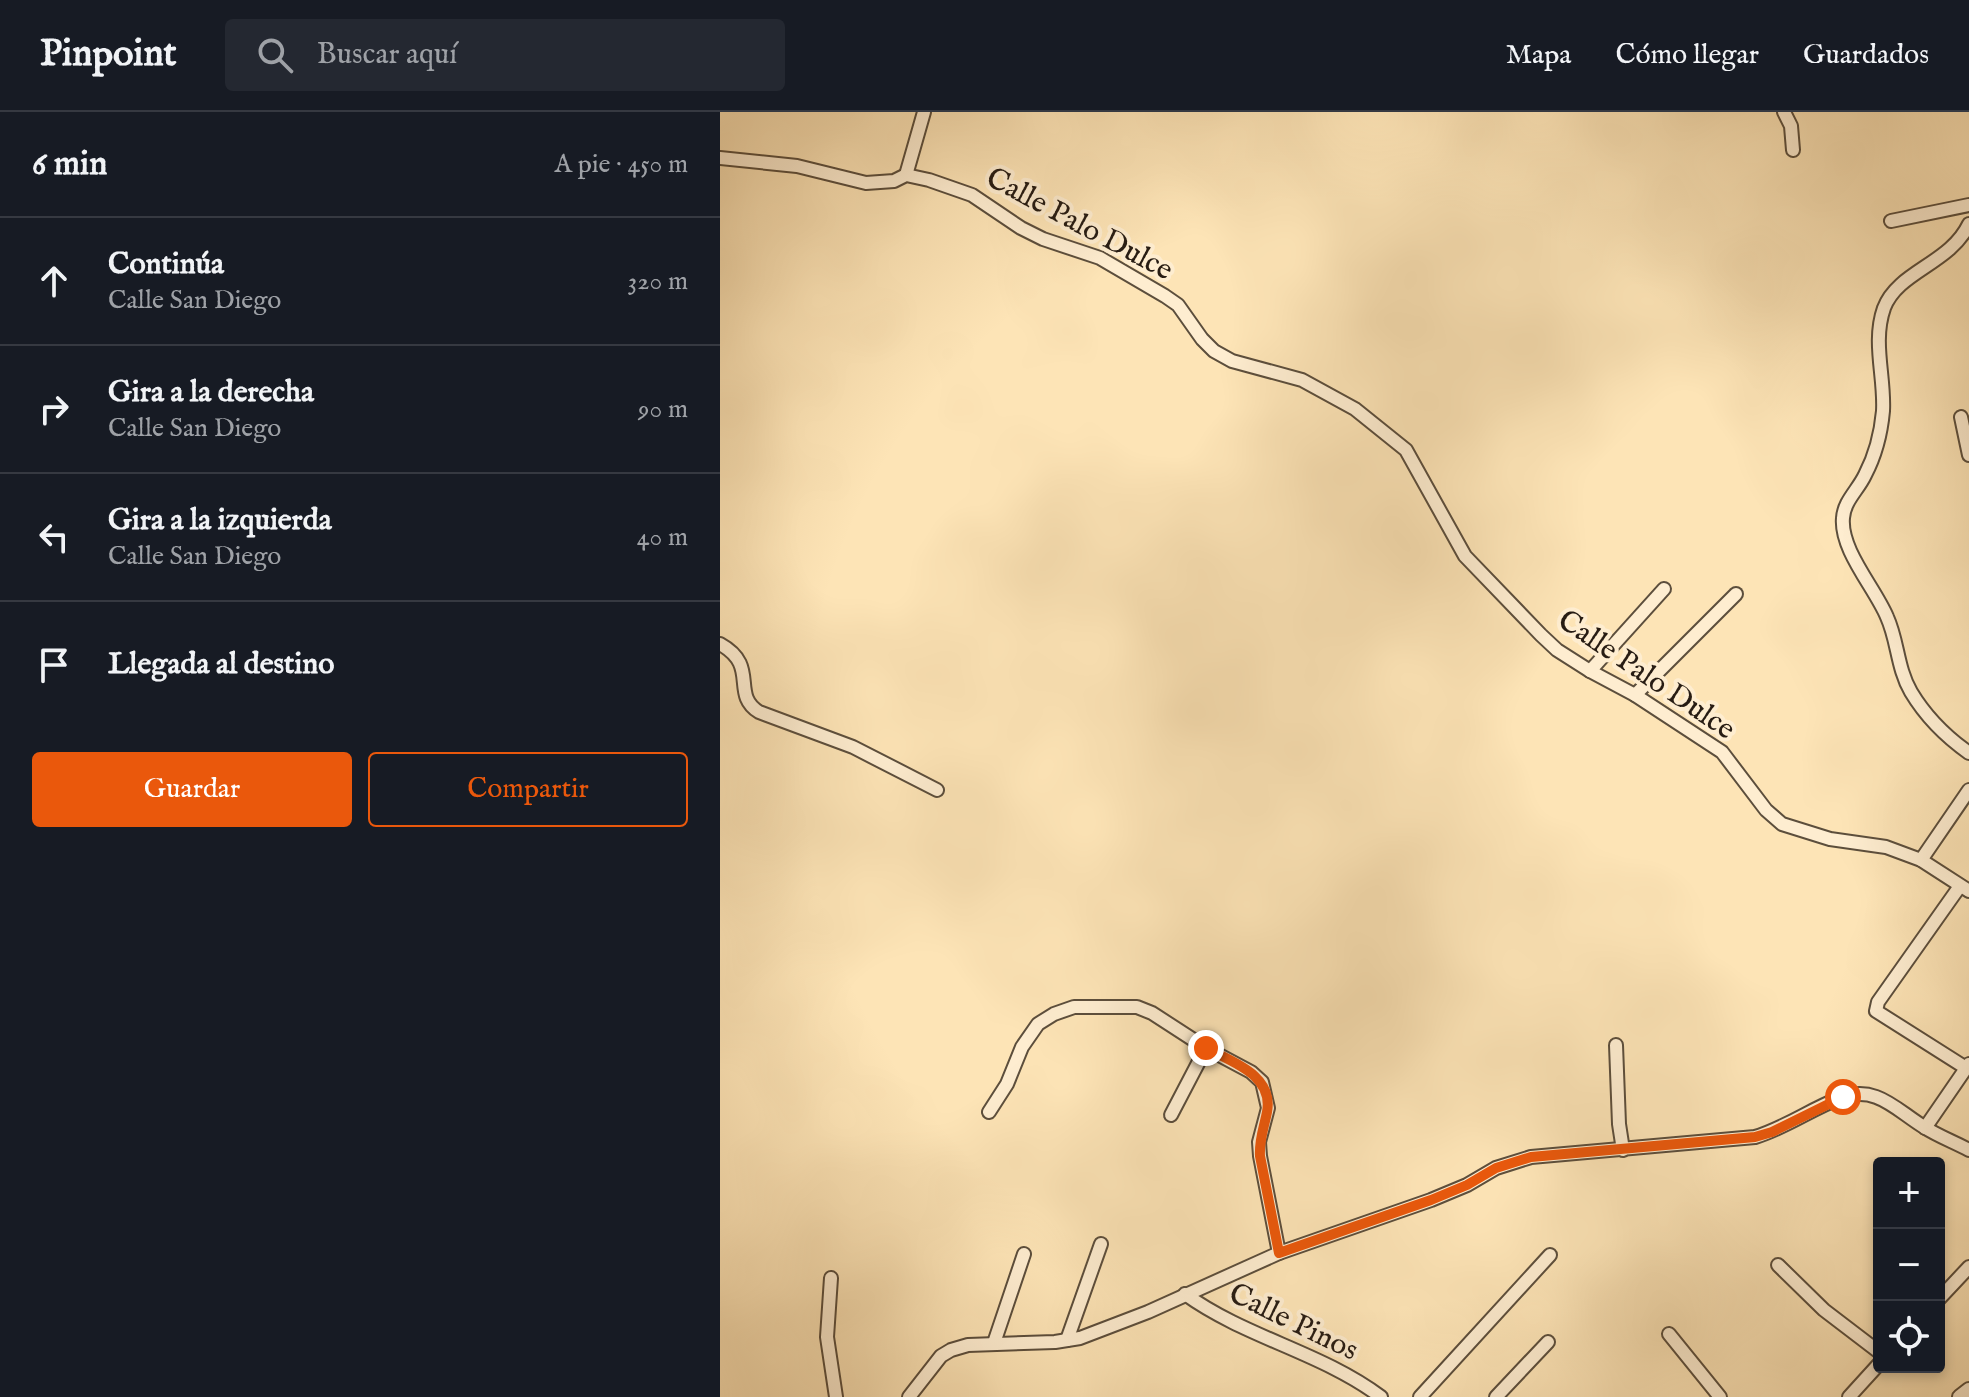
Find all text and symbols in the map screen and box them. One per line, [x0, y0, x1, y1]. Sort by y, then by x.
search box [225, 19, 785, 91]
text: Pinpoint [40, 31, 177, 79]
icon: search [253, 33, 297, 77]
text: Buscar aquí [317, 36, 457, 74]
text: Mapa [1506, 38, 1571, 73]
text: Cómo llegar [1615, 38, 1759, 73]
text: Guardados [1803, 38, 1929, 73]
text: 6 min [32, 143, 107, 186]
text: A pie · 450 m [554, 148, 688, 181]
street label: Calle Palo Dulce [979, 160, 1179, 290]
text: Continúa [108, 246, 224, 284]
icon: ahead [32, 259, 76, 303]
text: 320 m [628, 265, 688, 298]
text: Calle San Diego [108, 284, 281, 317]
text: Gira a la derecha [108, 374, 314, 412]
icon: right [32, 387, 76, 431]
text: 90 m [638, 393, 688, 426]
text: Calle San Diego [108, 412, 281, 445]
text: Gira a la izquierda [108, 502, 332, 540]
icon: left [32, 515, 76, 559]
text: 40 m [637, 521, 688, 554]
text: Calle San Diego [108, 540, 281, 573]
street label: Calle Palo Dulce [1550, 602, 1742, 749]
icon: arrive [32, 643, 76, 687]
text: Llegada al destino [108, 646, 334, 684]
button: Guardar [32, 752, 352, 827]
button: Compartir [368, 752, 688, 827]
route end [1188, 1030, 1224, 1066]
route start [1825, 1079, 1861, 1115]
map controls [1873, 1157, 1945, 1373]
button: + [1873, 1157, 1945, 1229]
button: − [1873, 1229, 1945, 1301]
street label: Calle Pinos [1222, 1275, 1364, 1370]
button: locate [1873, 1301, 1945, 1373]

